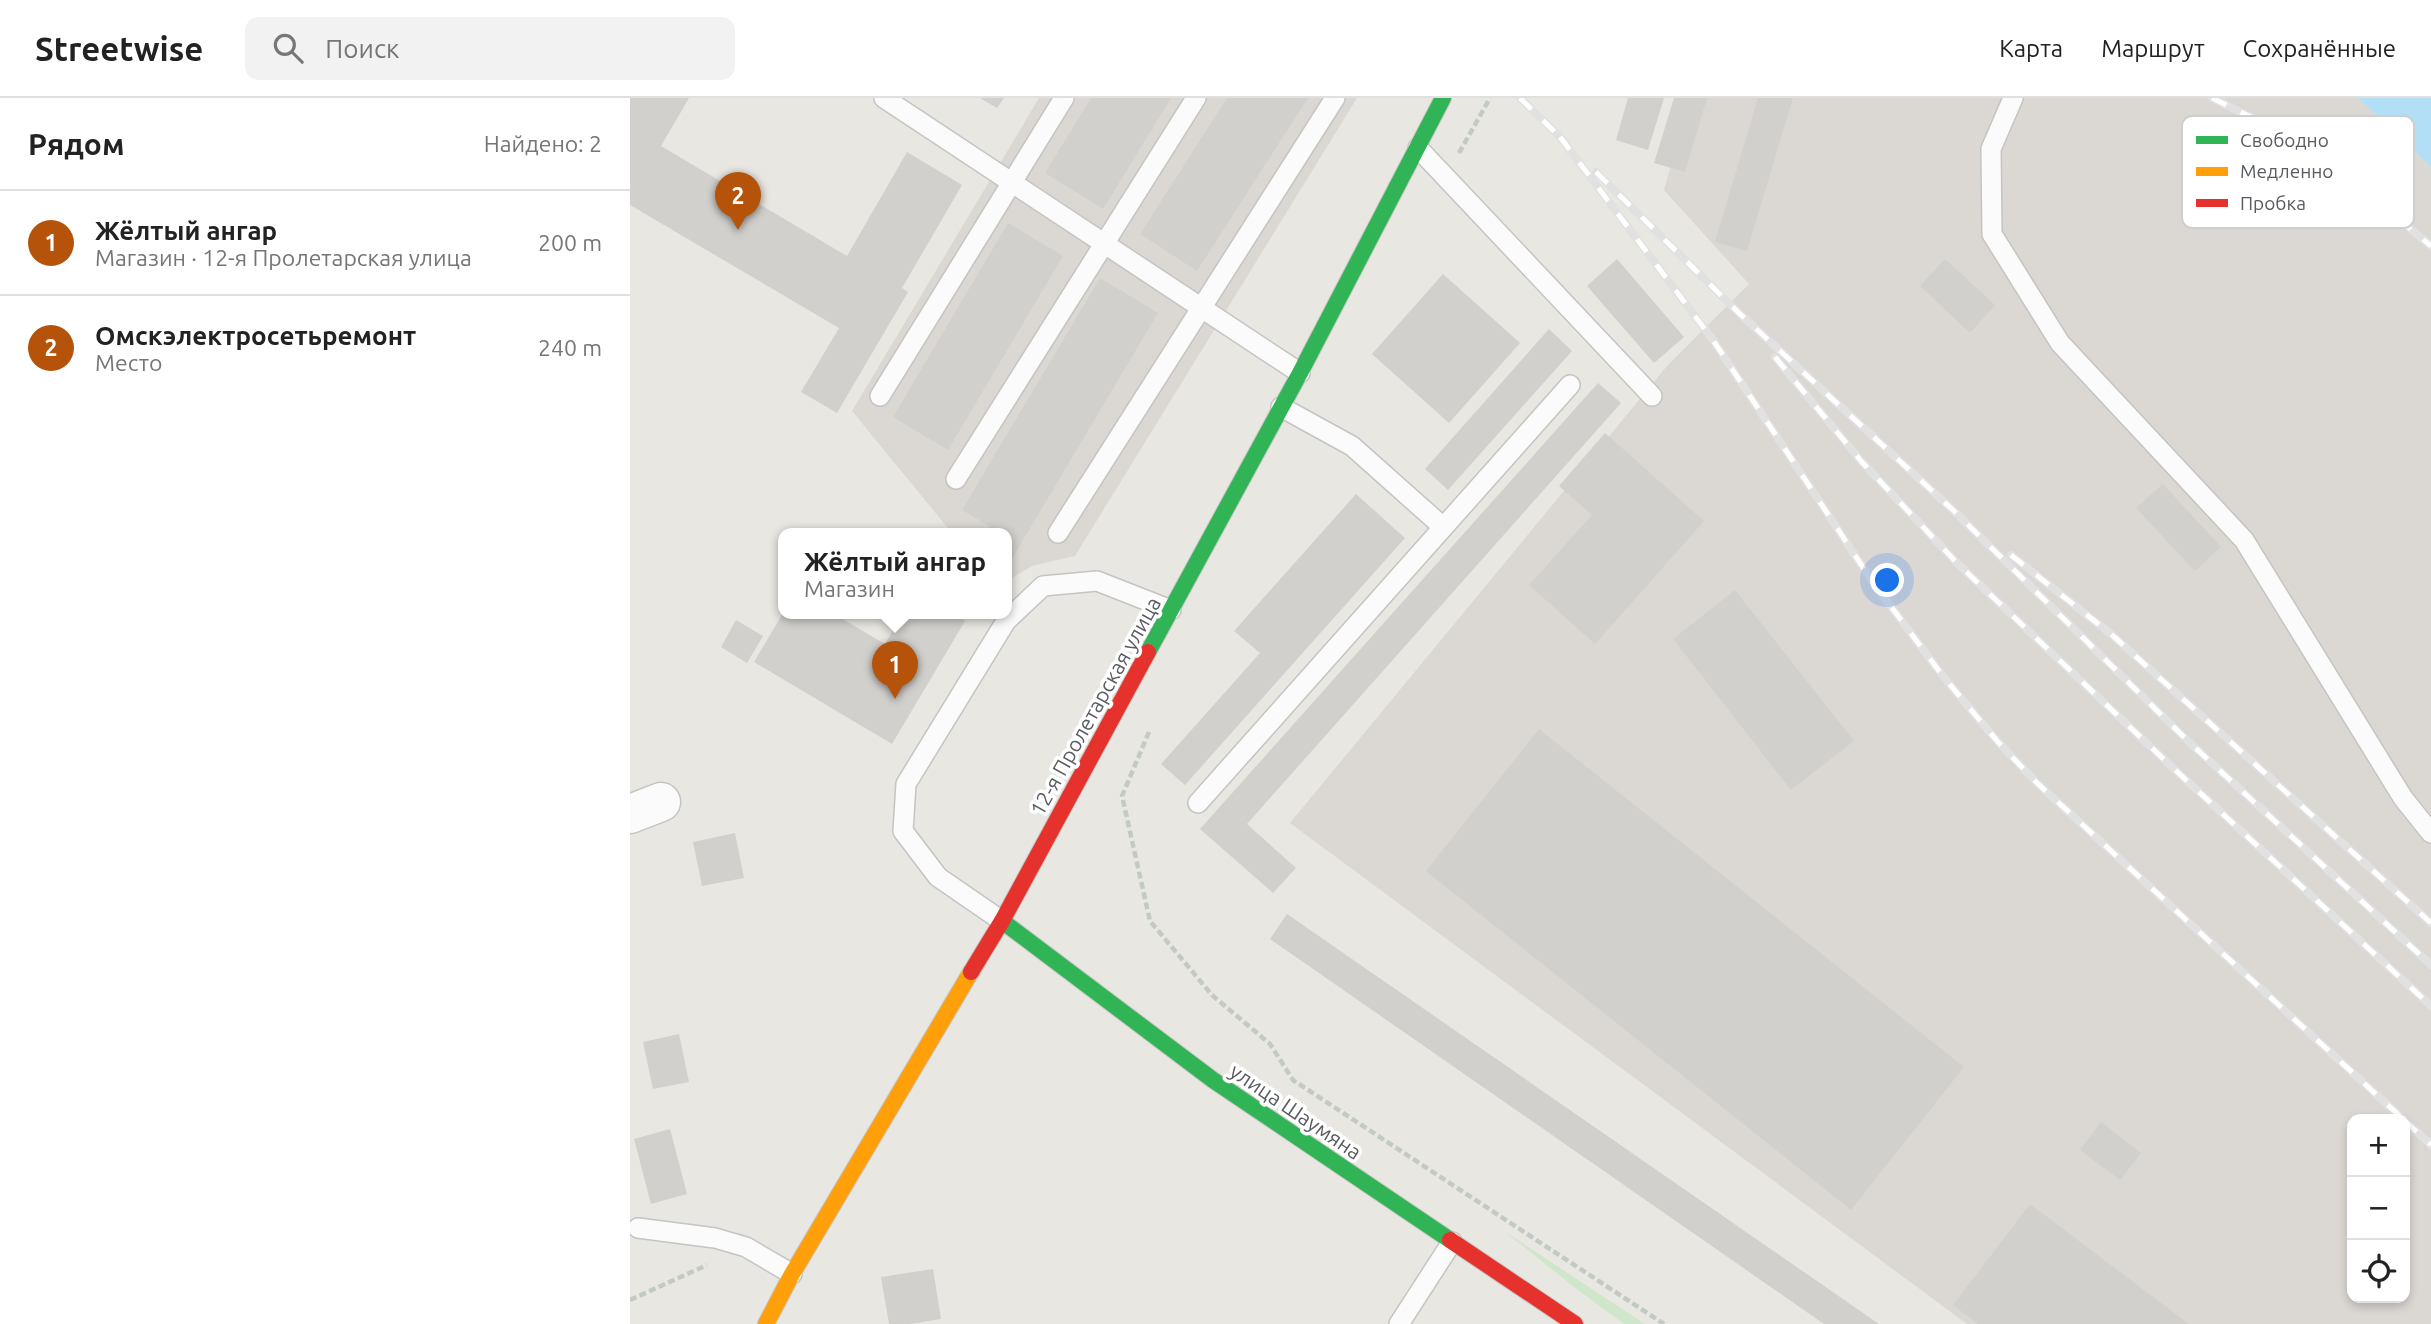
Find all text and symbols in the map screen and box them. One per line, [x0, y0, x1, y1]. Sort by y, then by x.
search box [245, 17, 735, 80]
icon: search [269, 29, 307, 67]
text: Streetwise [35, 30, 203, 67]
text: Поиск [325, 34, 399, 63]
text: Карта [1999, 35, 2063, 62]
text: Маршрут [2101, 35, 2205, 62]
text: Сохранённые [2243, 35, 2396, 62]
legend [2182, 116, 2414, 228]
text: Рядом [28, 127, 124, 161]
text: Свободно [2240, 129, 2329, 151]
text: Найдено: 2 [484, 131, 602, 156]
text: Медленно [2240, 160, 2333, 182]
pin: 2 [715, 172, 761, 230]
text: Пробка [2240, 192, 2306, 214]
text: Жёлтый ангар [95, 216, 277, 245]
text: 1 [45, 230, 57, 255]
text: 200 m [538, 230, 602, 255]
text: Магазин · 12-я Пролетарская улица [95, 245, 472, 270]
text: Омскэлектросетьремонт [95, 321, 416, 350]
text: 2 [45, 335, 57, 360]
text: 240 m [538, 335, 602, 360]
text: Место [95, 350, 162, 375]
popup [778, 528, 1012, 619]
text: Жёлтый ангар [804, 547, 986, 576]
your location [1870, 563, 1904, 597]
text: Магазин [804, 576, 895, 601]
street label: 12-я Пролетарская улица [1025, 593, 1165, 819]
pin: 1 [872, 641, 918, 699]
street label: улица Шаумяна [1226, 1058, 1366, 1164]
map controls [2347, 1114, 2410, 1303]
button: + [2347, 1114, 2410, 1177]
button: − [2347, 1177, 2410, 1240]
button: locate [2347, 1240, 2410, 1303]

